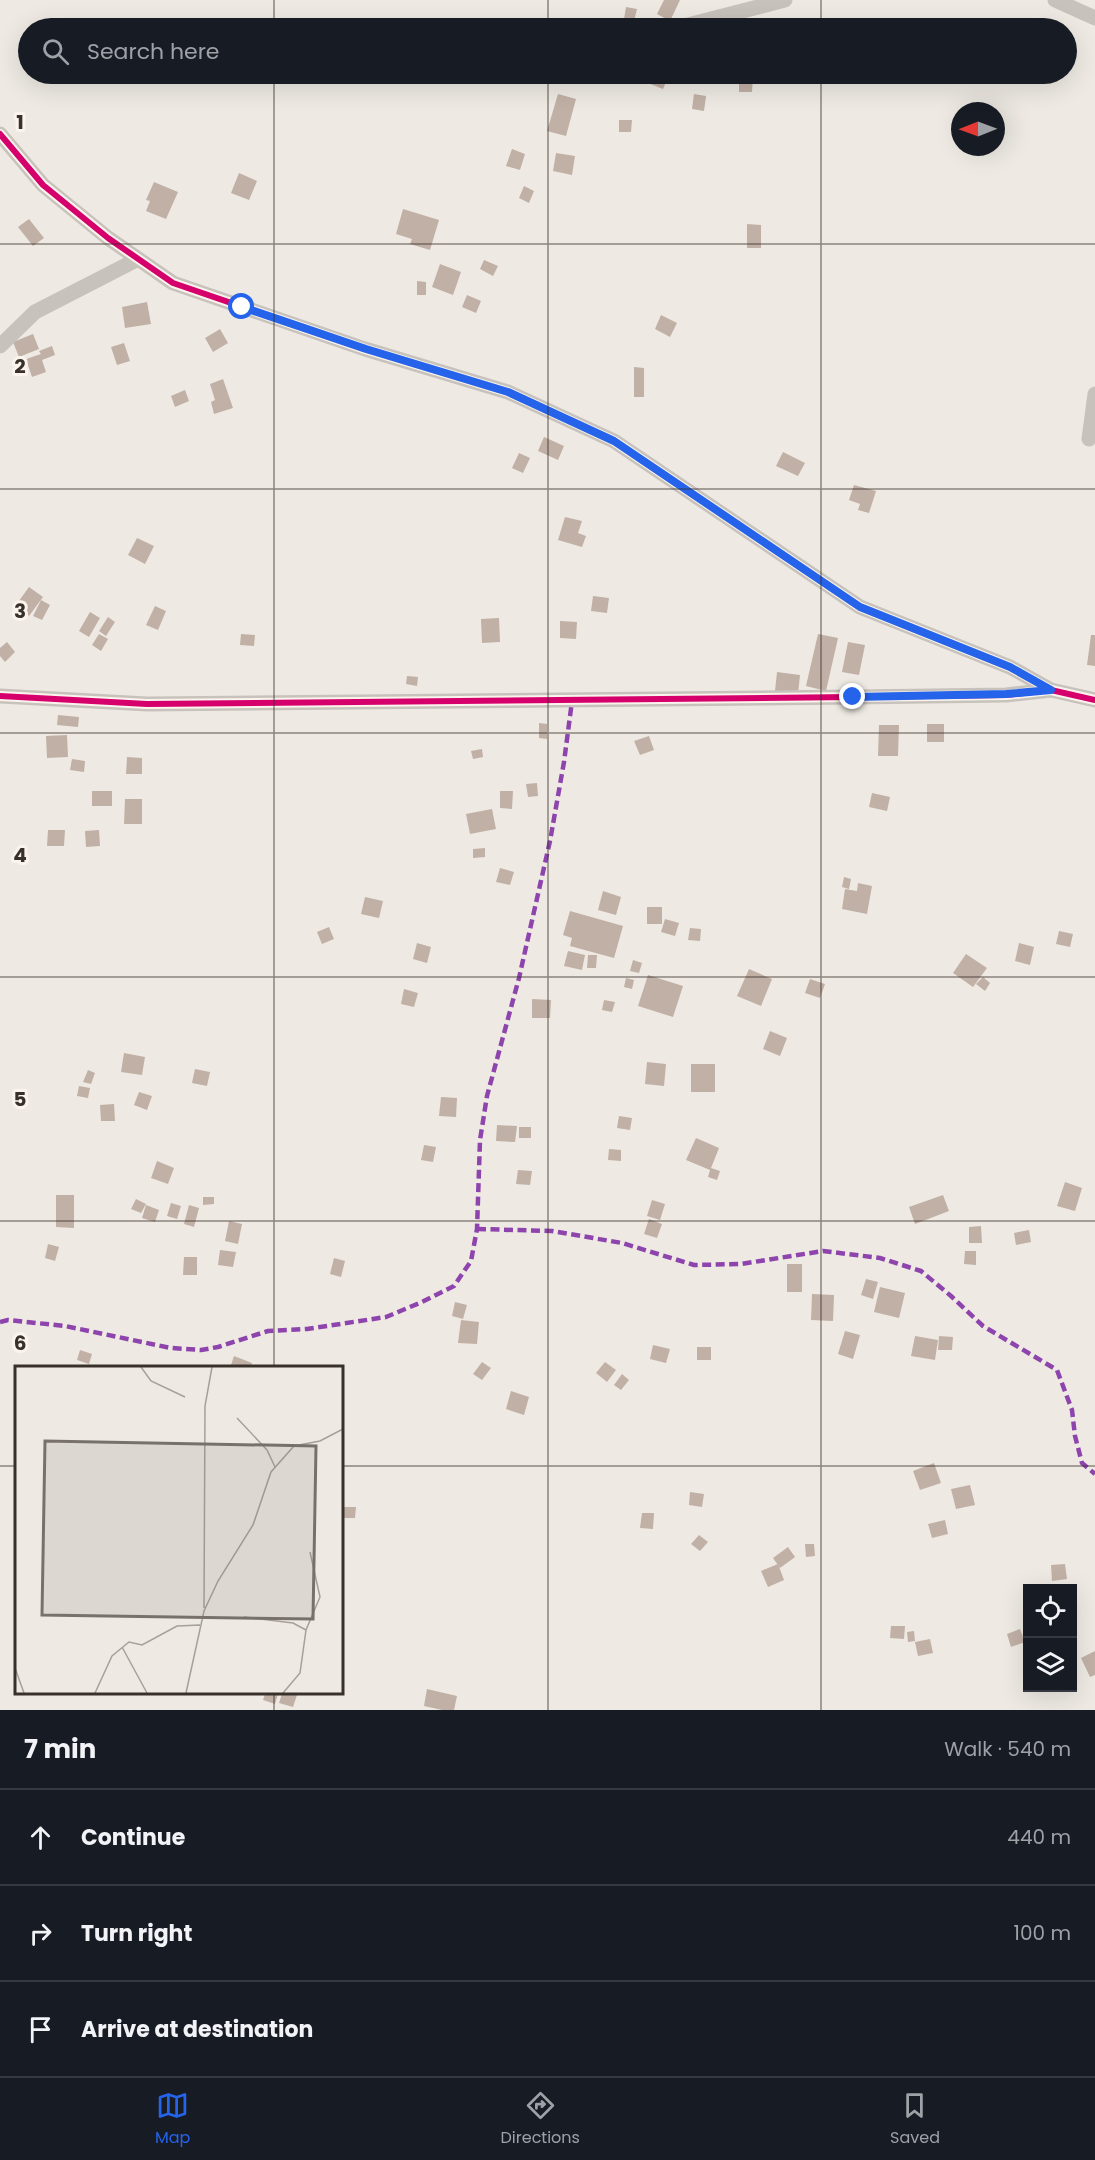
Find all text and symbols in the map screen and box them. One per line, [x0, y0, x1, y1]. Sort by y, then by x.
search box [18, 18, 1077, 84]
icon: search [39, 35, 72, 68]
text: Search here [87, 36, 220, 67]
north arrow [951, 102, 1005, 156]
text: 1 [16, 108, 24, 136]
route start [228, 293, 254, 319]
text: 2 [14, 352, 26, 380]
text: 3 [14, 597, 26, 625]
route end [839, 683, 865, 709]
text: 4 [13, 841, 27, 869]
text: 5 [14, 1085, 27, 1113]
text: 6 [14, 1329, 26, 1357]
inset map [15, 1366, 344, 1695]
map controls [1023, 1584, 1077, 1692]
button: locate [1023, 1584, 1077, 1638]
button: layers [1023, 1638, 1077, 1692]
text: 7 min [24, 1731, 96, 1767]
text: Walk · 540 m [944, 1735, 1071, 1763]
icon: ahead [24, 1821, 57, 1854]
text: Continue [81, 1822, 185, 1853]
text: 440 m [1007, 1823, 1071, 1851]
icon: right [24, 1917, 57, 1950]
text: Turn right [81, 1918, 192, 1949]
text: 100 m [1014, 1919, 1071, 1947]
icon: arrive [24, 2013, 57, 2046]
text: Arrive at destination [81, 2014, 313, 2045]
tab: Map [155, 2089, 190, 2150]
tab: Directions [501, 2089, 580, 2150]
tab: Saved [890, 2089, 940, 2150]

